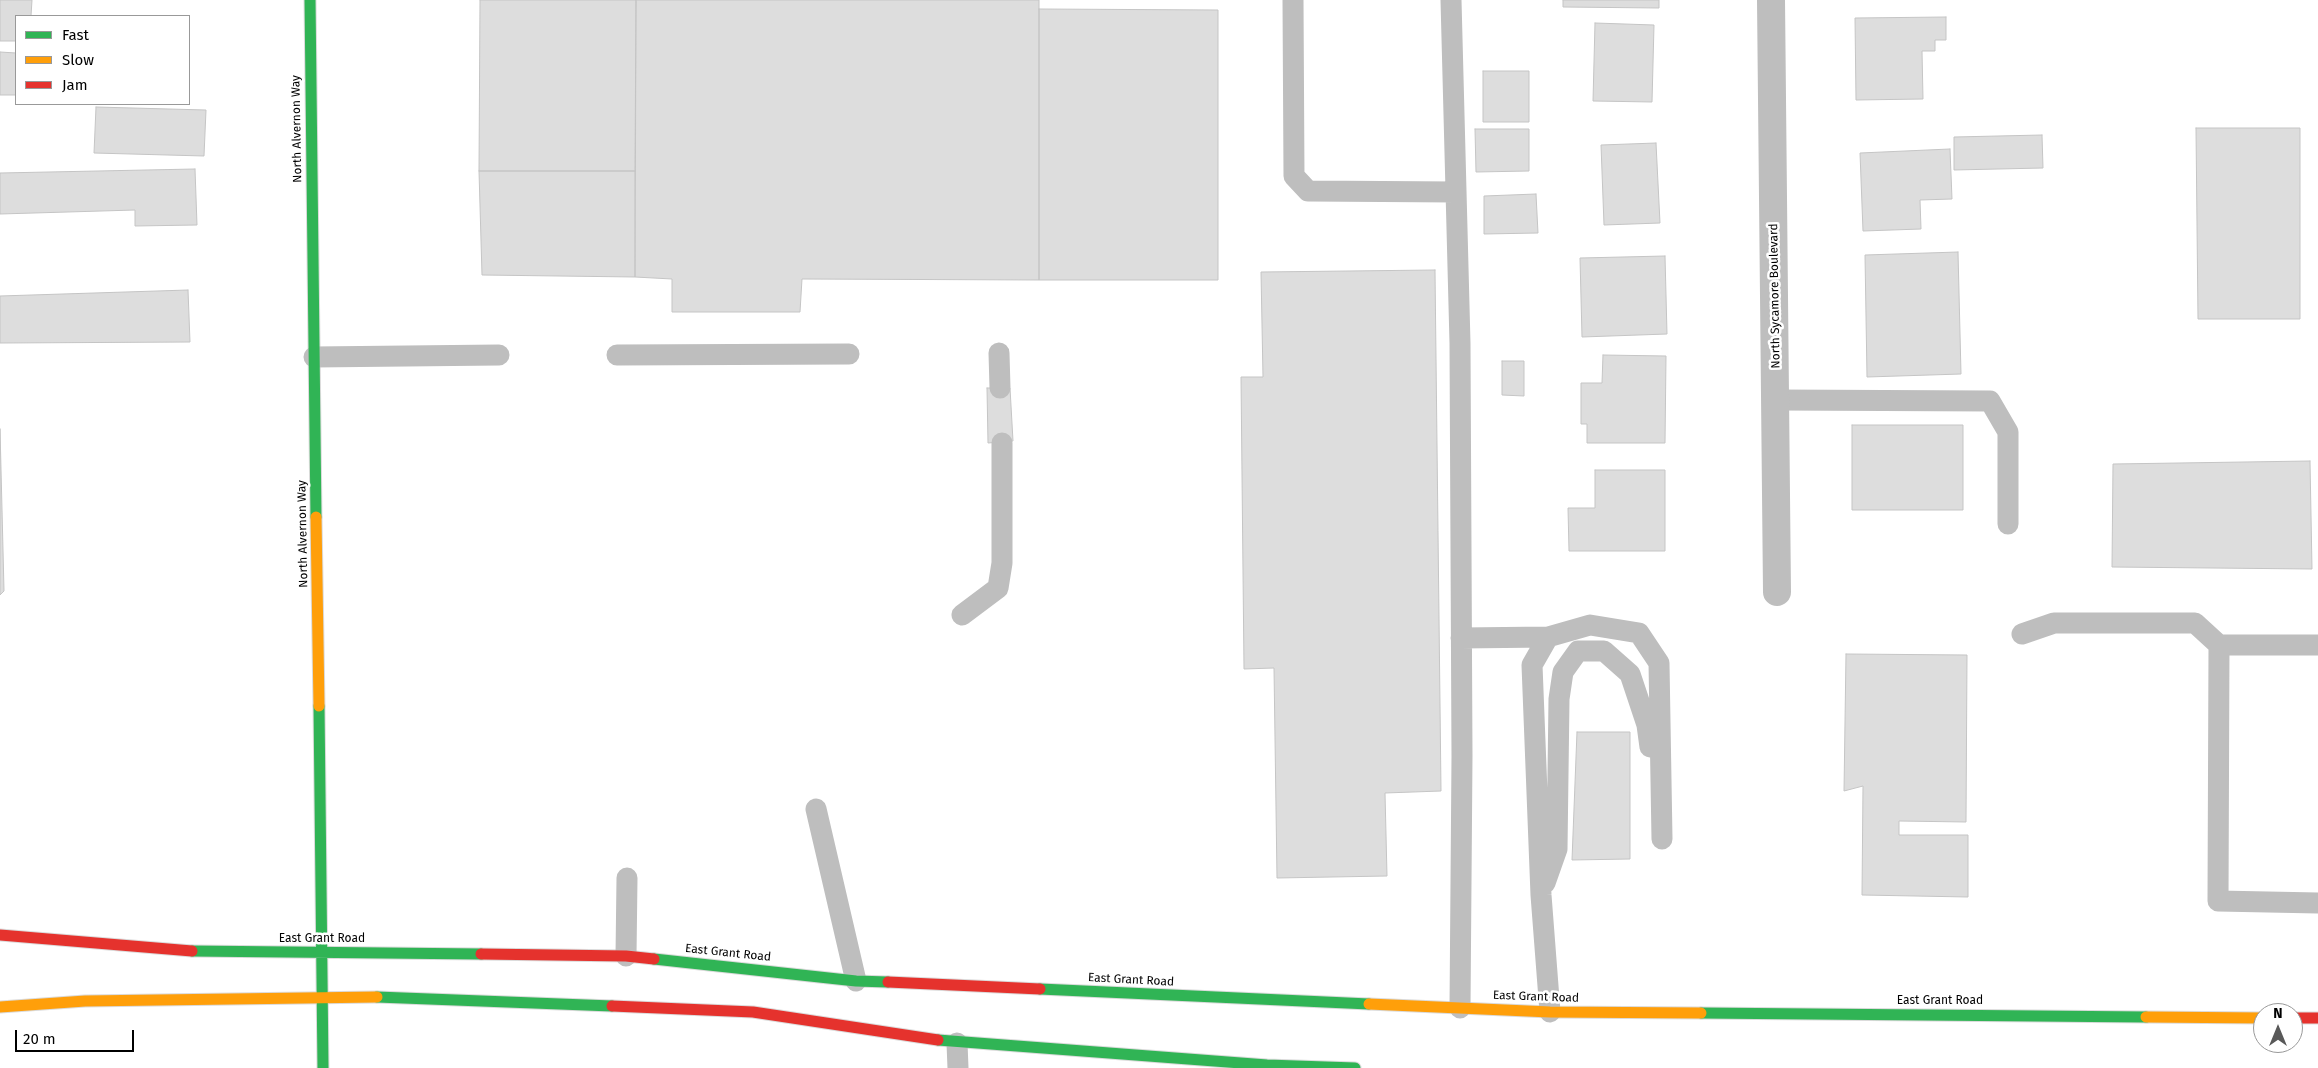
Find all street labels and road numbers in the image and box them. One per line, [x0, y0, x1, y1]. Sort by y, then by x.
street label: North Alvernon Way [289, 75, 305, 183]
street label: North Sycamore Boulevard [1767, 223, 1783, 369]
street label: North Alvernon Way [295, 480, 311, 588]
street label: East Grant Road [279, 932, 365, 946]
street label: East Grant Road [684, 941, 772, 965]
street label: East Grant Road [1088, 971, 1174, 989]
street label: East Grant Road [1493, 988, 1579, 1006]
street label: East Grant Road [1897, 994, 1983, 1008]

